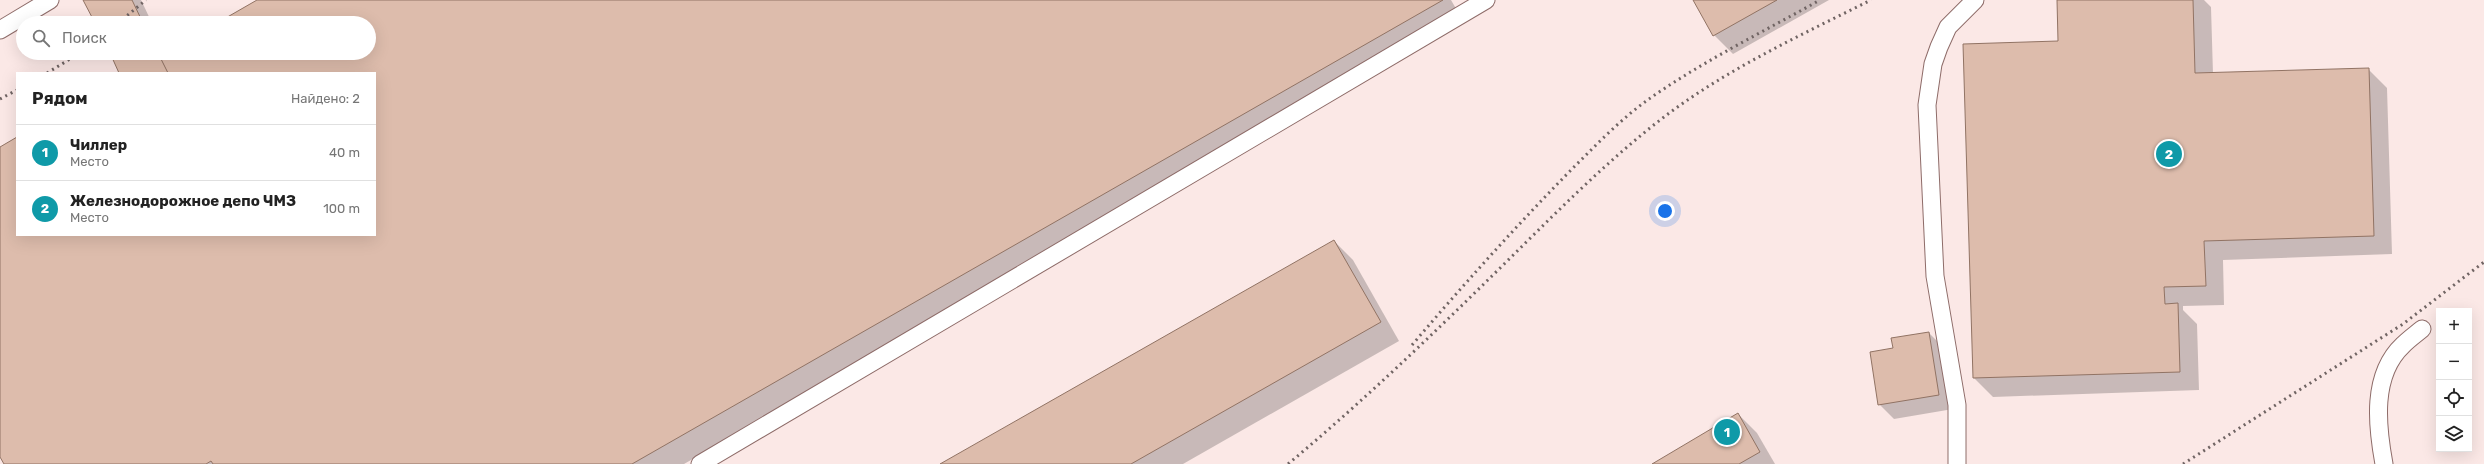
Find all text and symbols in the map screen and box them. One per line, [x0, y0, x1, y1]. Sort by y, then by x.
search box [16, 16, 376, 60]
icon: search [30, 27, 52, 49]
text: Поиск [62, 29, 107, 47]
text: Рядом [32, 88, 88, 108]
text: Найдено: 2 [291, 91, 360, 106]
text: Чиллер [70, 136, 127, 154]
pin: 2 [2156, 139, 2182, 169]
text: 1 [42, 145, 48, 160]
text: 40 m [329, 145, 360, 160]
text: Место [70, 154, 109, 169]
text: Железнодорожное депо ЧМЗ [70, 192, 296, 210]
text: 2 [41, 201, 49, 216]
text: 100 m [323, 201, 360, 216]
your location [1655, 201, 1675, 221]
text: Место [70, 210, 109, 225]
map controls [2436, 308, 2472, 452]
button: + [2436, 308, 2472, 344]
button: − [2436, 344, 2472, 380]
button: locate [2436, 380, 2472, 416]
button: layers [2436, 416, 2472, 452]
pin: 1 [1714, 417, 1740, 447]

